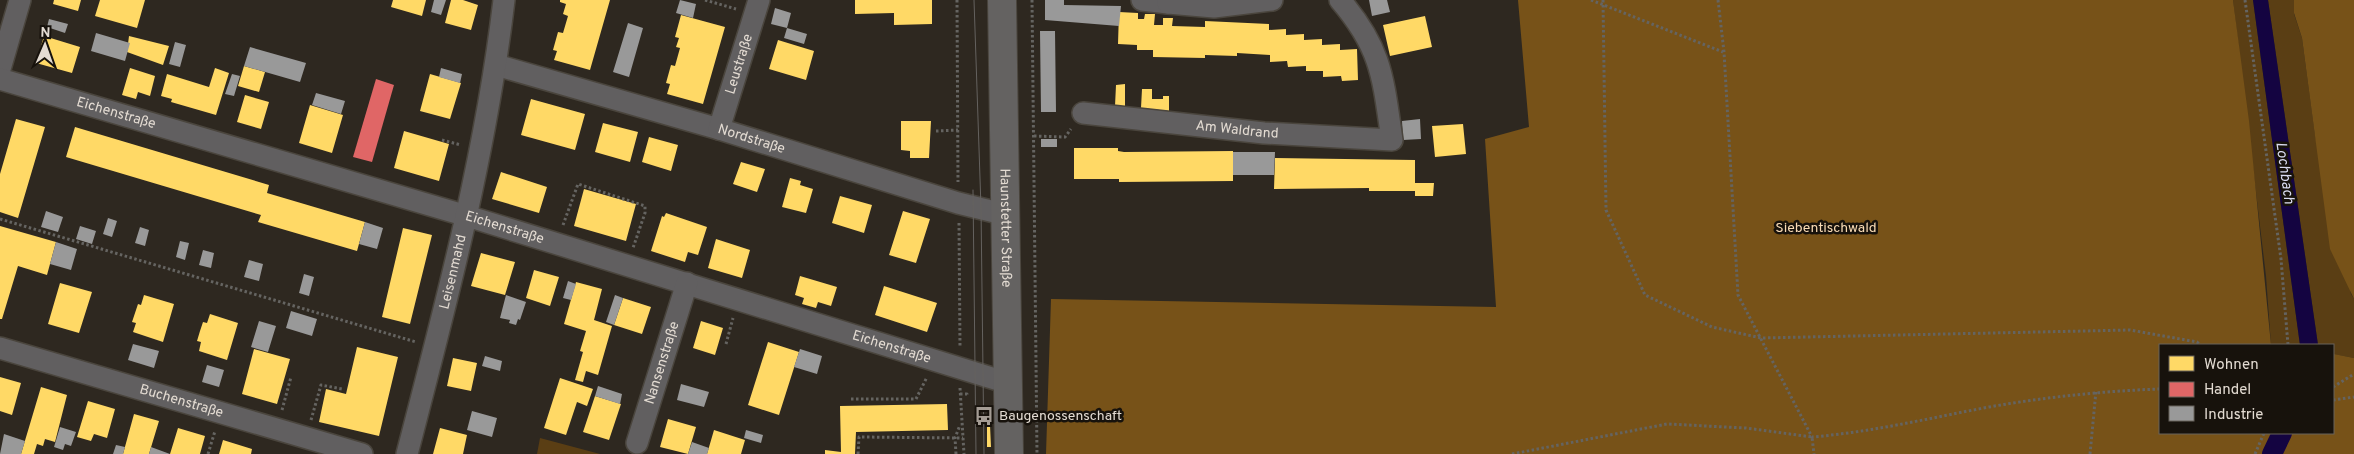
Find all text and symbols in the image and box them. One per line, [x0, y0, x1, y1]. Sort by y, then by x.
north arrow [20, 20, 70, 70]
text: N [40, 25, 51, 42]
street label: Leustraße [722, 32, 756, 96]
street label: Eichenstraße [75, 93, 158, 133]
street label: Am Waldrand [1195, 117, 1279, 142]
street label: Nordstraße [716, 121, 787, 157]
water label: Lochbach [2270, 141, 2298, 205]
street label: Haunstetter Straße [996, 168, 1015, 288]
street label: Eichenstraße [463, 207, 546, 248]
park label: Siebentischwald [1775, 220, 1877, 237]
street label: Leisenmahd [436, 233, 470, 311]
street label: Nansenstraße [641, 319, 683, 406]
street label: Eichenstraße [850, 327, 933, 367]
legend [2159, 344, 2334, 434]
text: Wohnen [2204, 356, 2259, 375]
street label: Buchenstraße [137, 381, 225, 421]
text: Handel [2204, 381, 2251, 400]
bus stop icon: Baugenossenschaft [973, 405, 995, 427]
text: Industrie [2204, 406, 2263, 425]
place label: Baugenossenschaft [999, 408, 1122, 425]

